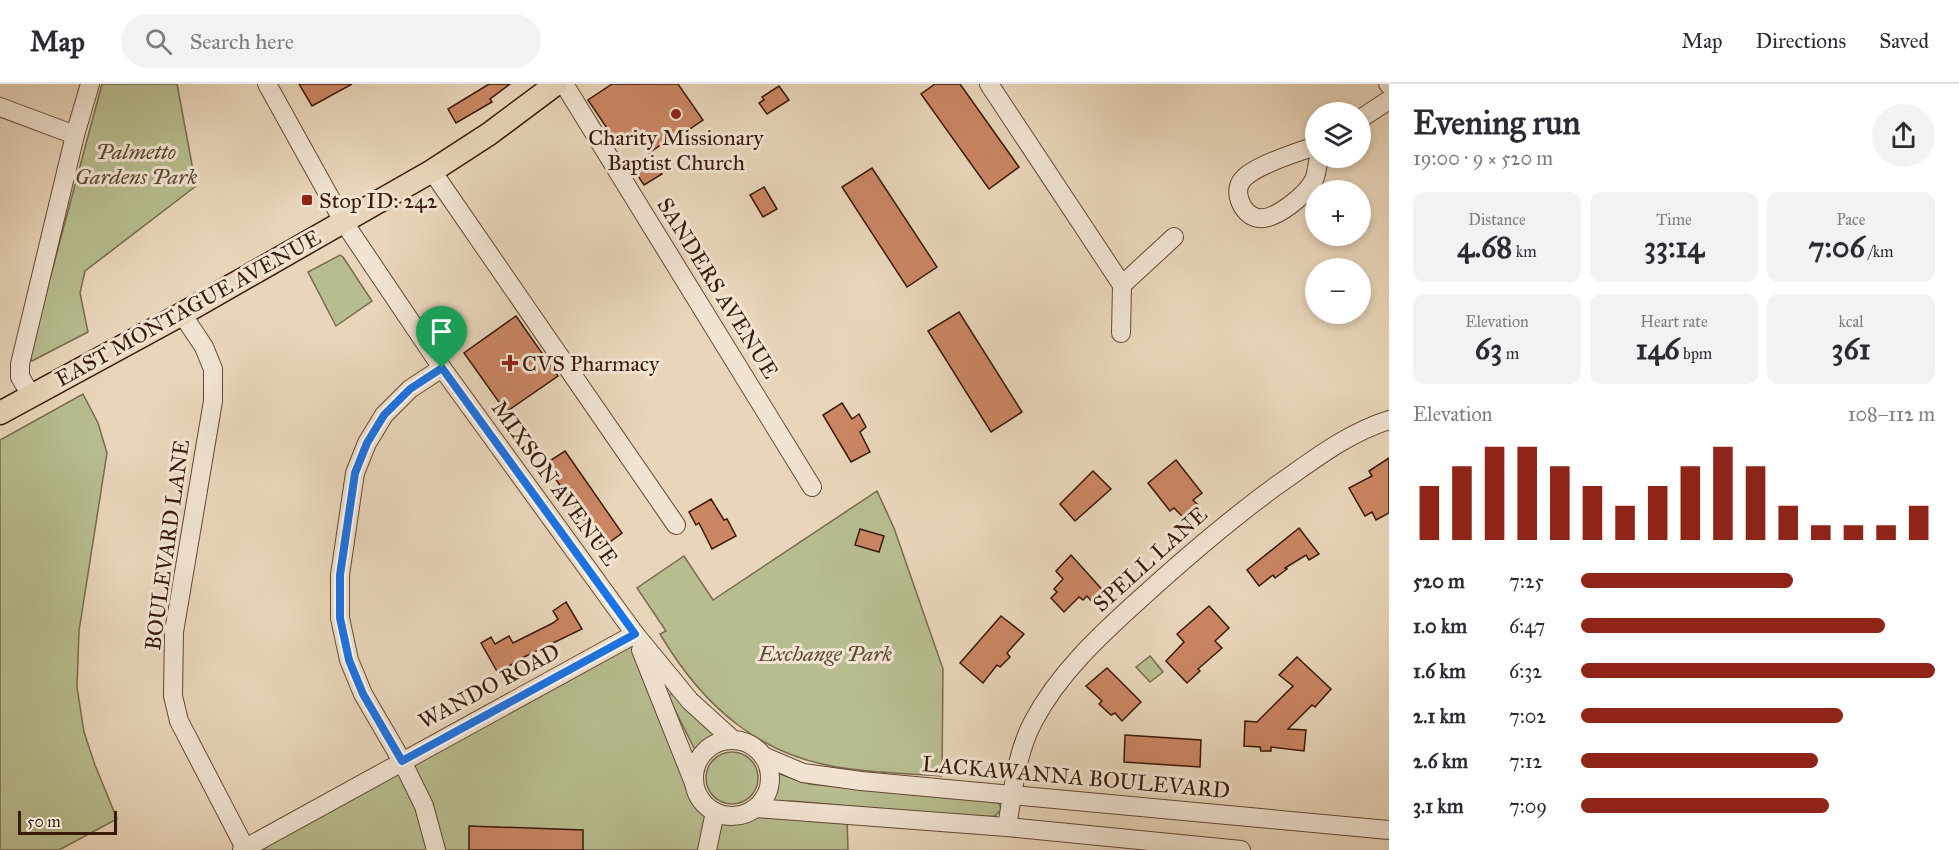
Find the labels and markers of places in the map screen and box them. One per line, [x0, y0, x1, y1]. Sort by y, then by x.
marker: Charity Missionary Baptist Church [669, 107, 683, 121]
place label: Charity Missionary Baptist Church [588, 124, 764, 176]
place label: Stop ID: 242 [319, 187, 438, 214]
marker: Stop ID: 242 [300, 193, 314, 207]
pin [416, 306, 467, 368]
place label: CVS Pharmacy [522, 350, 660, 377]
marker: CVS Pharmacy [503, 356, 517, 370]

